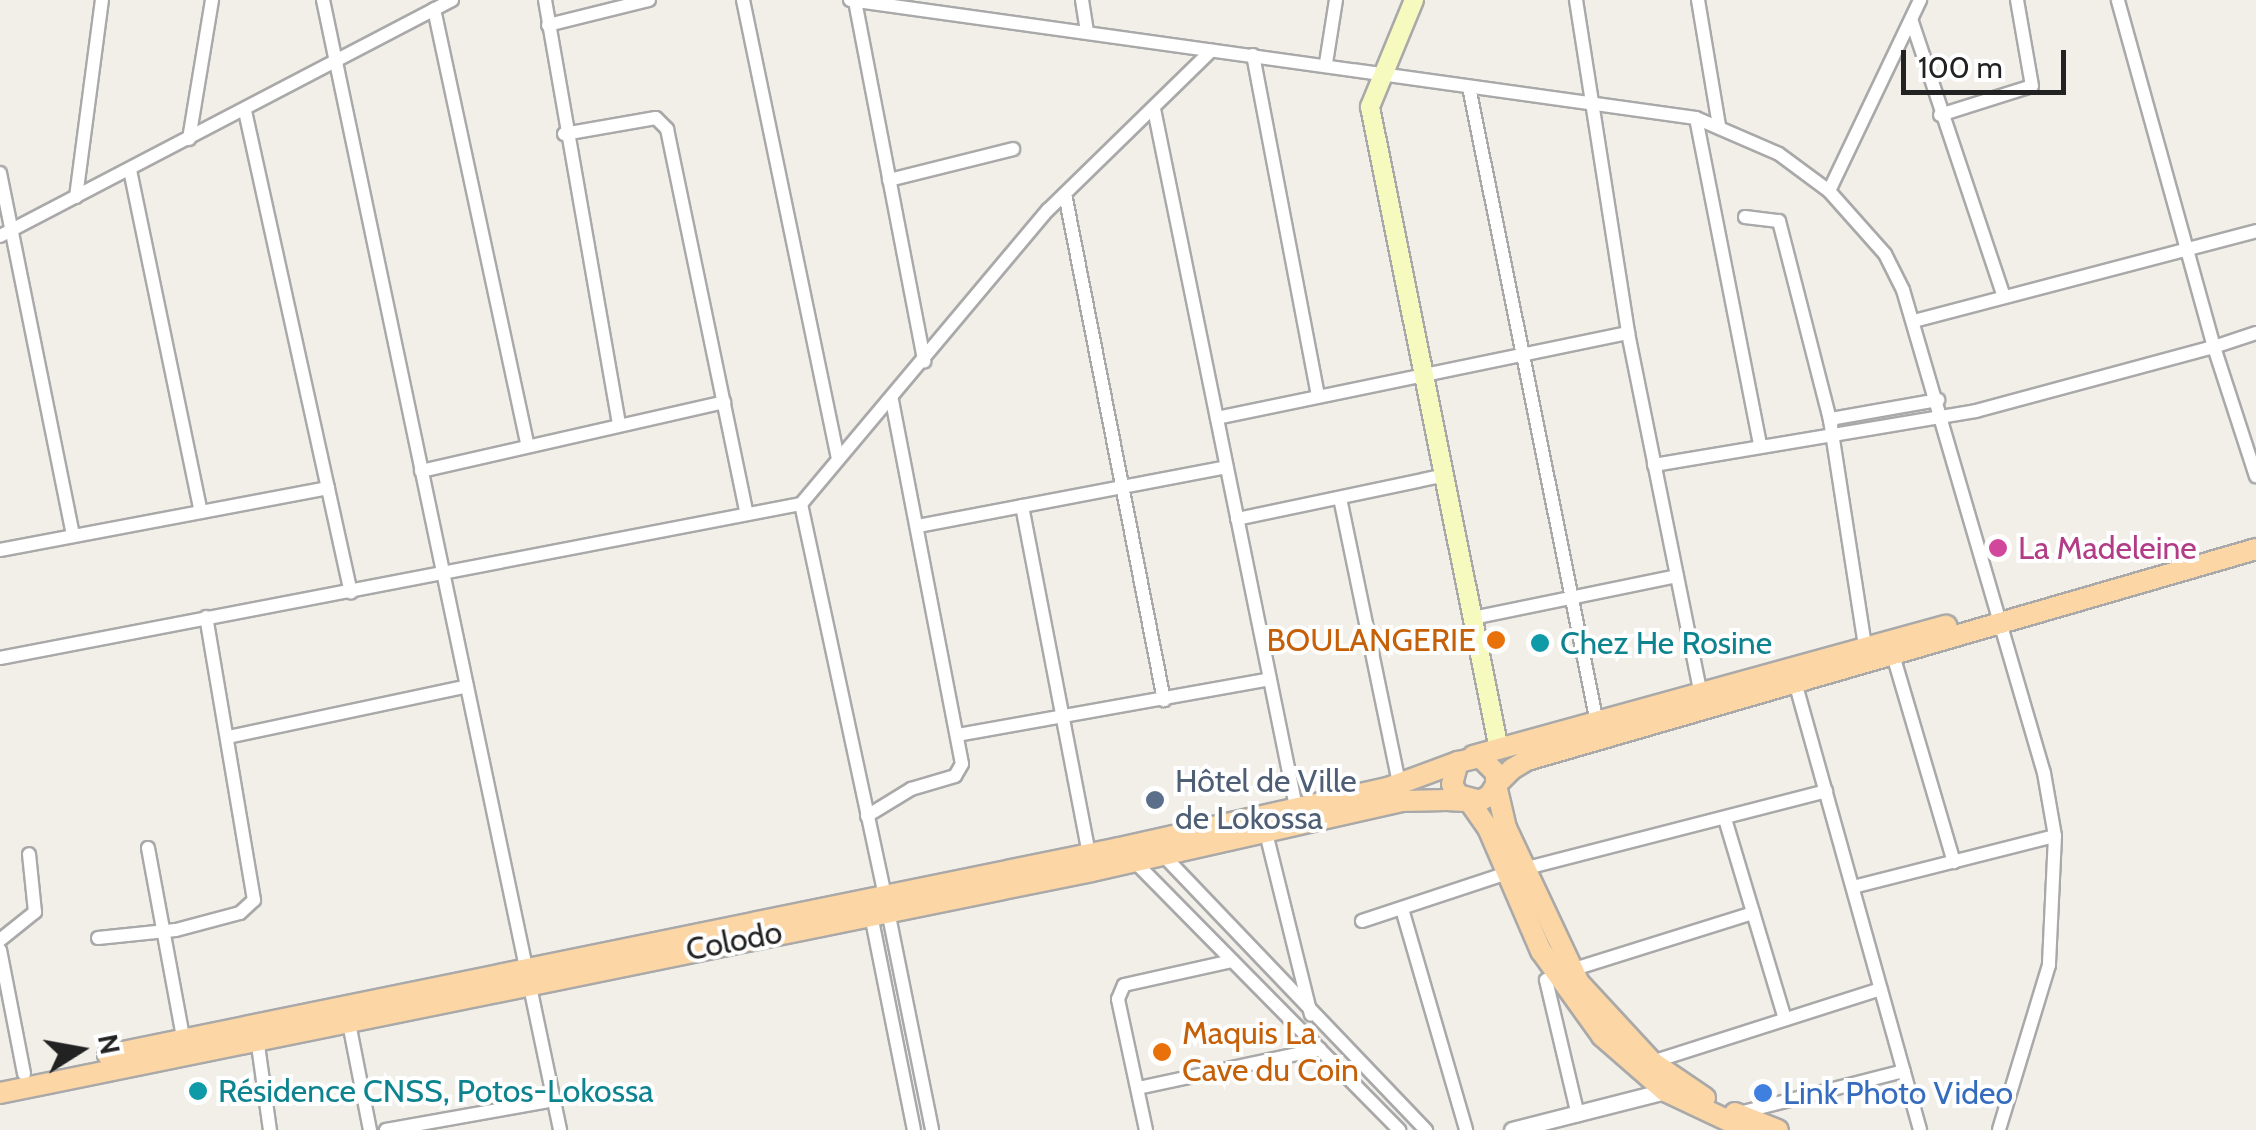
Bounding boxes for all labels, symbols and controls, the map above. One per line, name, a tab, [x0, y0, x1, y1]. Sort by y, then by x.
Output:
scale bar	[1906, 30, 2071, 92]
text: 100 m	[1918, 49, 2003, 86]
place label: La Madeleine	[2018, 529, 2197, 567]
marker: La Madeleine	[1987, 537, 2009, 559]
place label: BOULANGERIE	[1266, 621, 1476, 659]
place label: Chez He Rosine	[1560, 624, 1772, 662]
marker: BOULANGERIE	[1485, 629, 1507, 651]
marker: Chez He Rosine	[1529, 632, 1551, 654]
place label: Hôtel de Ville de Lokossa	[1175, 763, 1357, 838]
marker: Hôtel de Ville de Lokossa	[1144, 789, 1166, 811]
street label: Colodo	[683, 913, 785, 969]
north arrow	[30, 1000, 130, 1100]
place label: Maquis La Cave du Coin	[1182, 1015, 1359, 1090]
text: N	[91, 1031, 128, 1057]
marker: Maquis La Cave du Coin	[1151, 1041, 1173, 1063]
place label: Résidence CNSS, Potos-Lokossa	[218, 1072, 653, 1110]
place label: Link Photo Video	[1783, 1074, 2013, 1112]
marker: Résidence CNSS, Potos-Lokossa	[187, 1080, 209, 1102]
marker: Link Photo Video	[1752, 1082, 1774, 1104]

